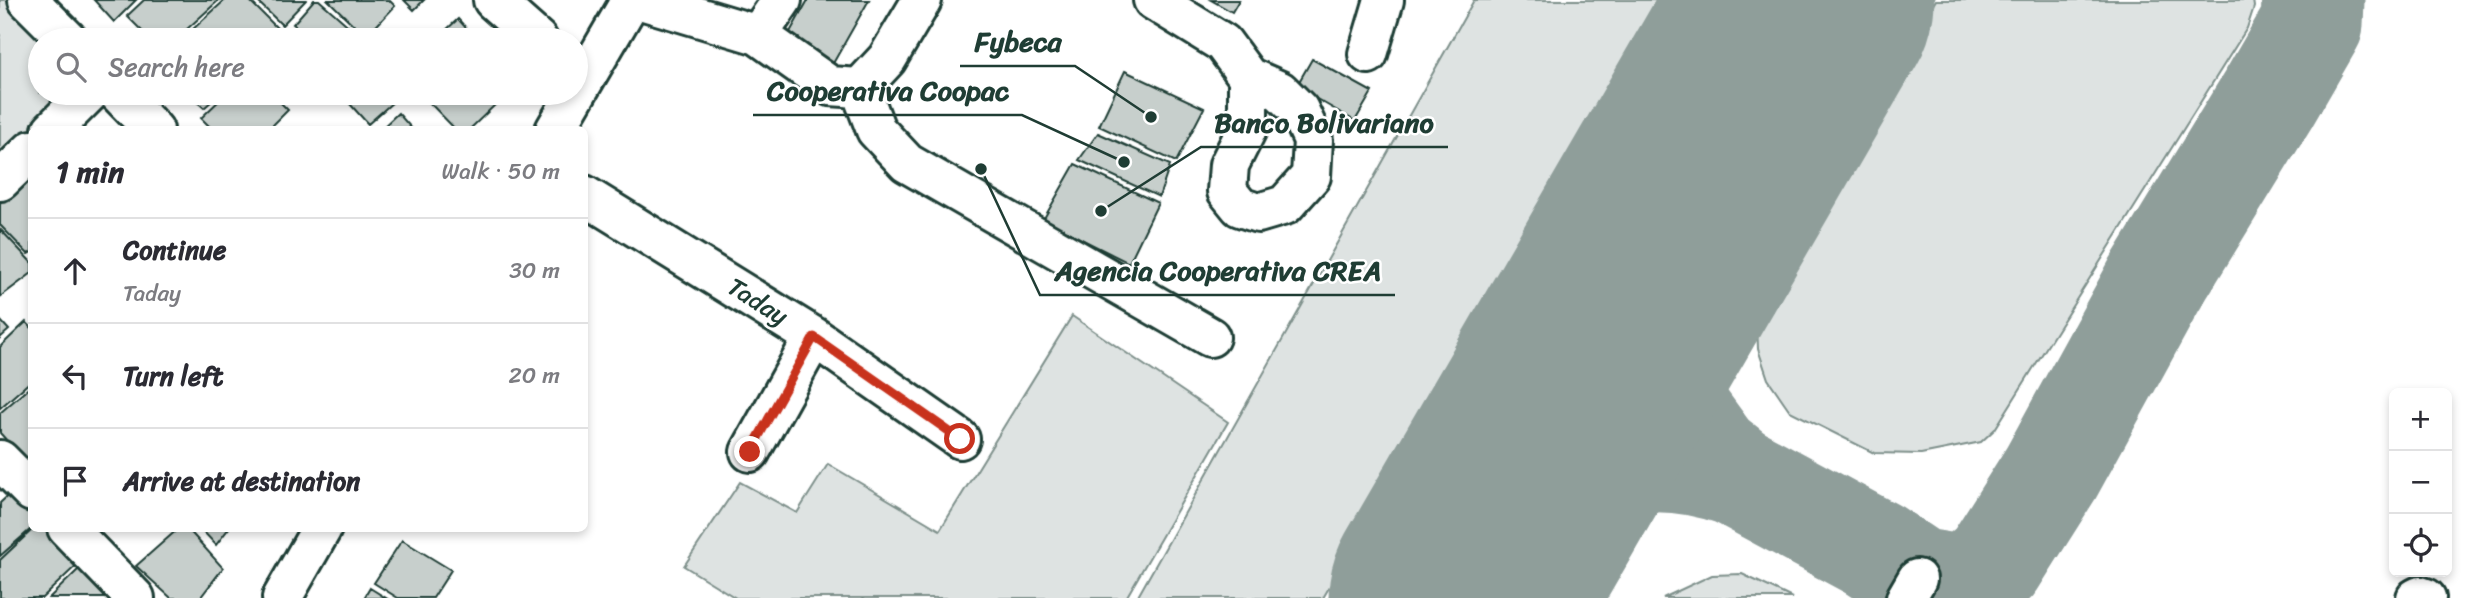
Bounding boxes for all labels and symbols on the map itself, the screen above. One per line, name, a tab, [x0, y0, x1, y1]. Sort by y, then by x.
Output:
callout: Fybeca	[960, 17, 1075, 66]
text: Fybeca	[973, 17, 1063, 66]
callout: Cooperativa Coopac	[753, 66, 1022, 115]
text: Cooperativa Coopac	[766, 66, 1010, 115]
callout: Banco Bolivariano	[1201, 98, 1448, 147]
text: Banco Bolivariano	[1214, 98, 1435, 147]
callout: Agencia Cooperativa CREA	[1040, 246, 1395, 295]
text: Agencia Cooperativa CREA	[1054, 246, 1381, 295]
street label: Taday	[718, 264, 798, 338]
route start	[944, 423, 975, 454]
route end	[734, 436, 765, 467]

